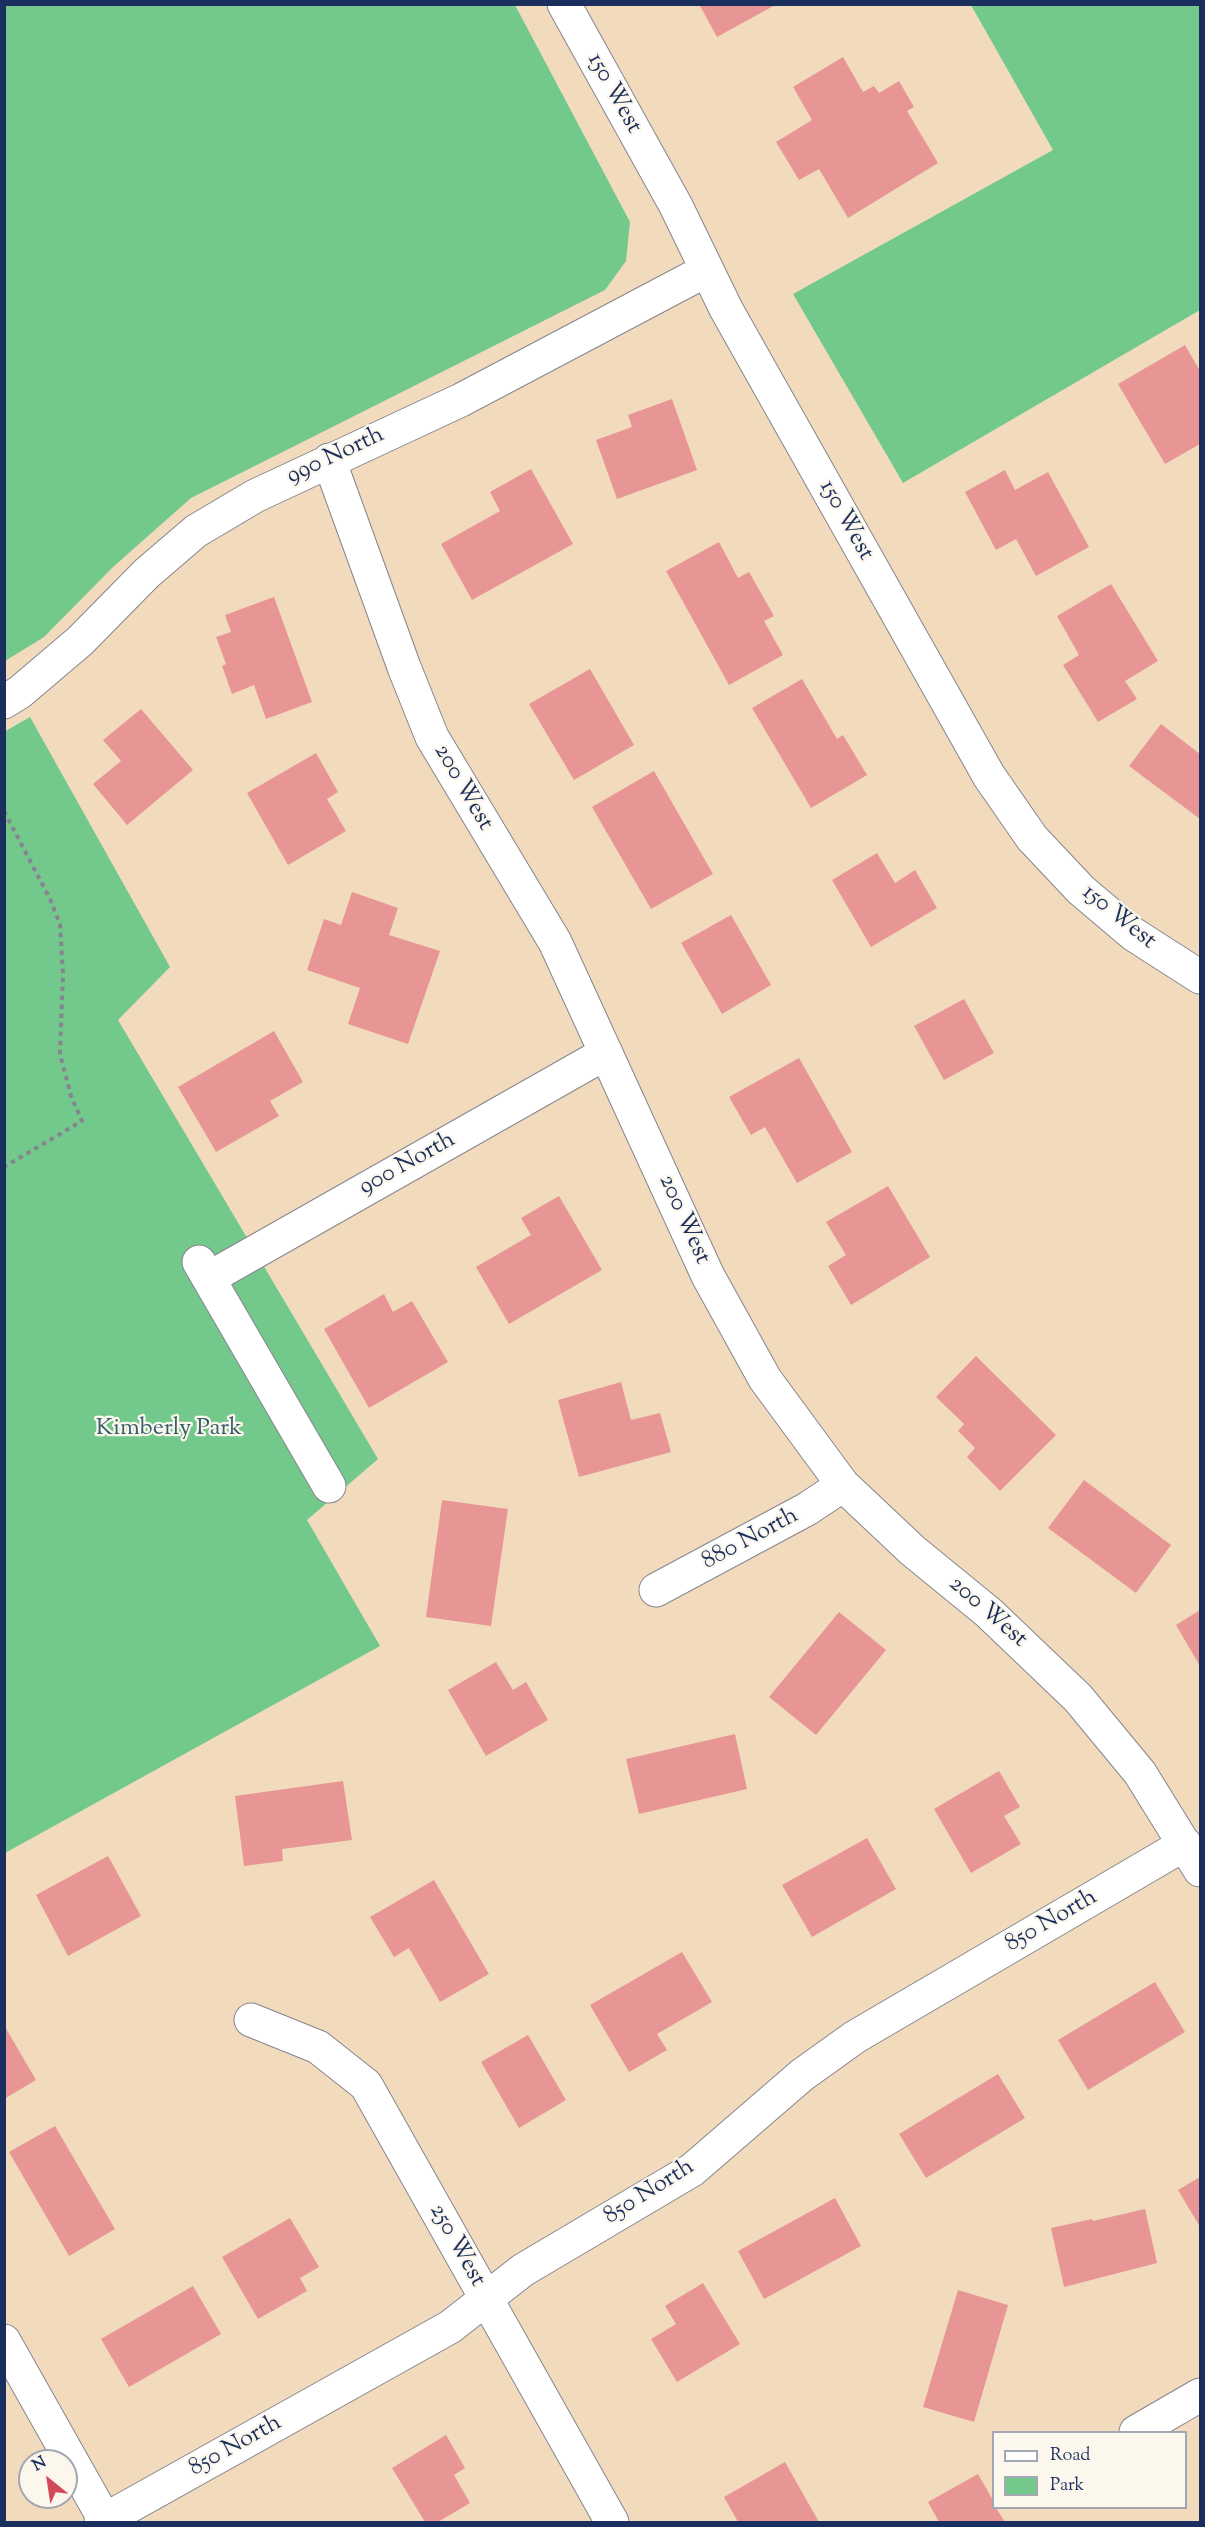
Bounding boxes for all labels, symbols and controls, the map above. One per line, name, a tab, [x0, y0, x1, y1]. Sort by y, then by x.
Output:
street label: 150 West	[579, 49, 647, 139]
street label: 990 North	[283, 422, 389, 492]
street label: 150 West	[811, 476, 879, 566]
street label: 200 West	[426, 740, 498, 836]
street label: 150 West	[1075, 879, 1161, 957]
street label: 900 North	[355, 1127, 461, 1203]
street label: 200 West	[651, 1171, 715, 1269]
park label: Kimberly Park	[96, 1416, 242, 1444]
street label: 880 North	[698, 1503, 804, 1577]
street label: 200 West	[942, 1571, 1032, 1655]
street label: 850 North	[1001, 1884, 1103, 1960]
street label: 850 North	[599, 2154, 701, 2232]
street label: 250 West	[421, 2199, 491, 2293]
street label: 850 North	[185, 2410, 287, 2484]
legend	[992, 2431, 1187, 2509]
text: Road	[1050, 2443, 1090, 2469]
north arrow	[18, 2449, 78, 2509]
text: N	[28, 2452, 51, 2478]
text: Park	[1050, 2473, 1084, 2499]

